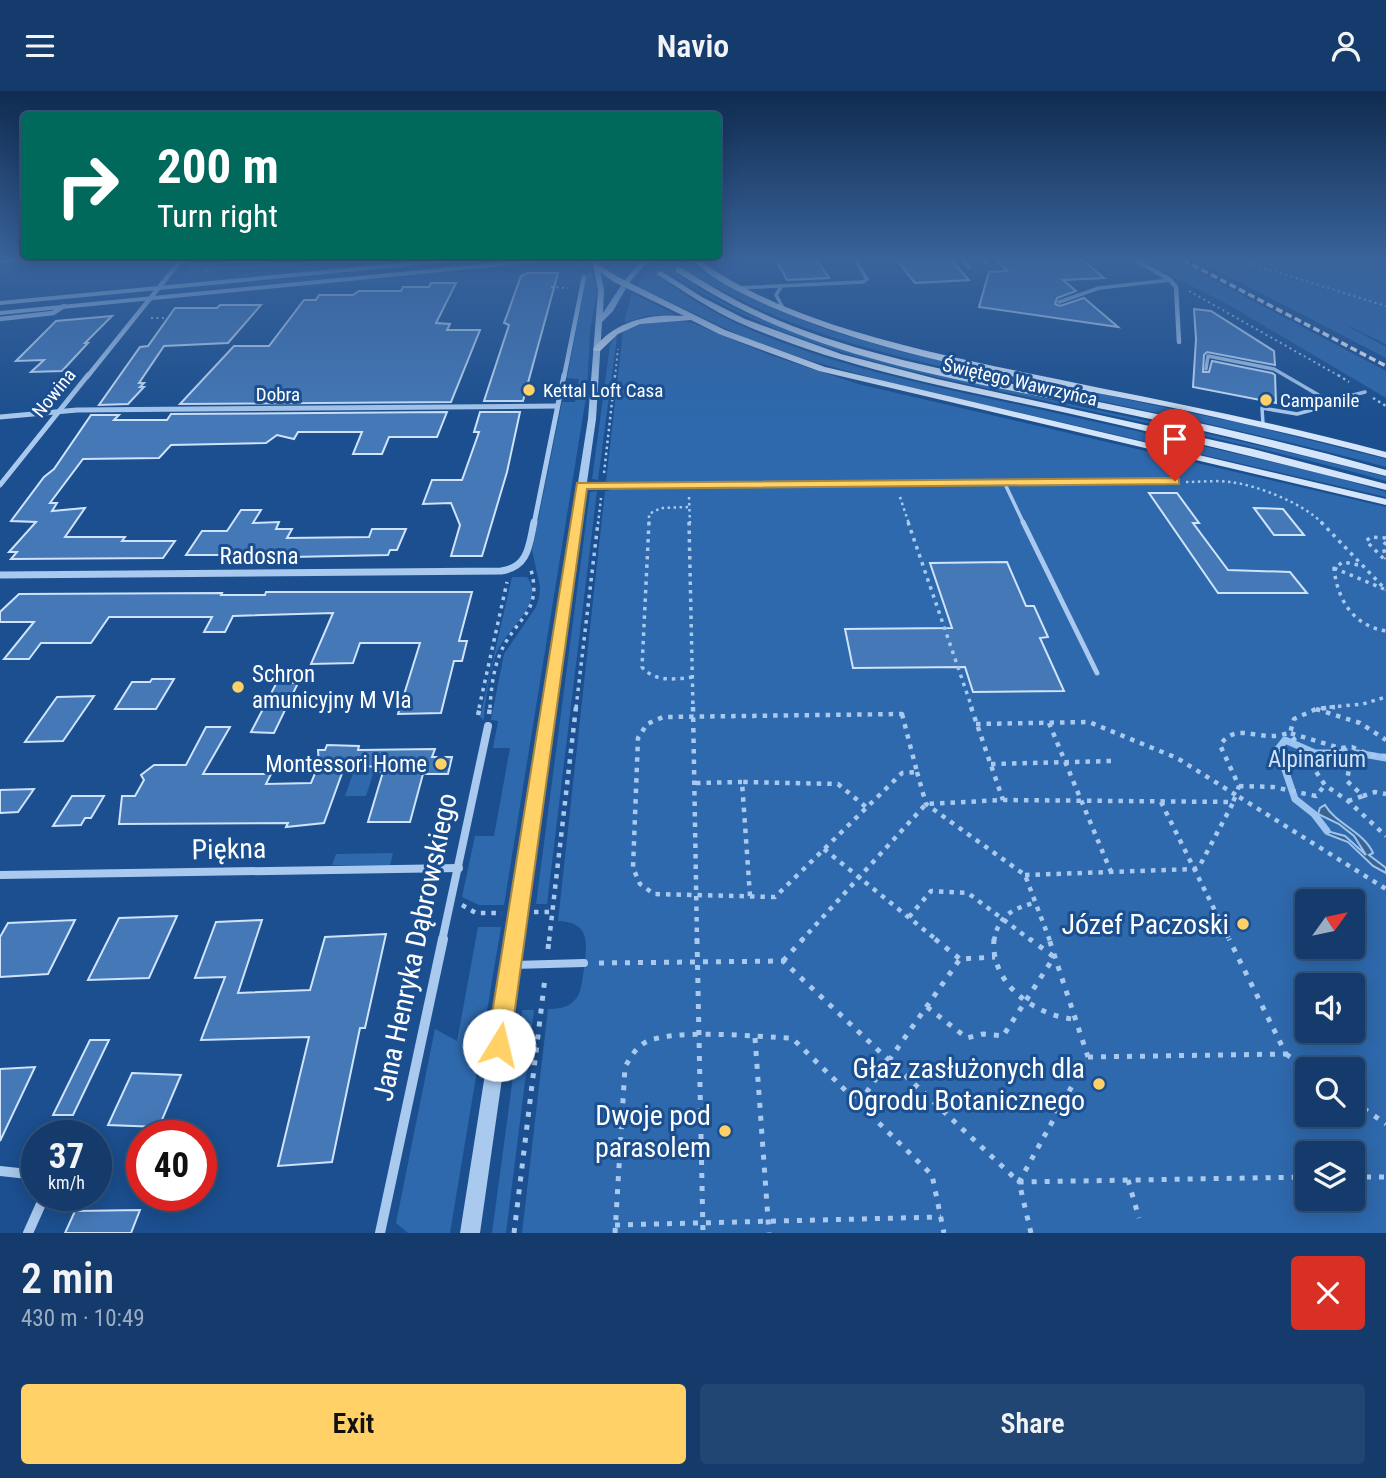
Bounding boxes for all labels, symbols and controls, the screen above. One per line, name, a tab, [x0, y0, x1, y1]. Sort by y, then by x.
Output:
icon: menu	[21, 27, 59, 65]
text: Navio	[657, 27, 729, 65]
icon: person	[1327, 27, 1365, 65]
text: 200 m	[157, 138, 279, 195]
icon: right	[42, 140, 133, 231]
text: Turn right	[157, 197, 278, 235]
street label: Świętego Wawrzyńca	[940, 353, 1100, 411]
street label: Nowina	[27, 364, 81, 422]
place label: Kettal Loft Casa	[543, 379, 663, 402]
marker: Kettal Loft Casa	[521, 382, 537, 398]
street label: Dobra	[256, 383, 300, 406]
place label: Campanile	[1280, 389, 1360, 412]
marker: Campanile	[1258, 392, 1274, 408]
pin	[1145, 409, 1205, 481]
icon: arrive	[1156, 420, 1194, 458]
street label: Radosna	[220, 543, 298, 570]
place label: Schron amunicyjny M VIa	[252, 661, 412, 714]
marker: Schron amunicyjny M VIa	[230, 679, 246, 695]
park label: Alpinarium	[1268, 746, 1366, 773]
place label: Montessori Home	[265, 751, 427, 778]
marker: Montessori Home	[433, 756, 449, 772]
street label: Jana Henryka Dąbrowskiego	[366, 790, 464, 1104]
street label: Piękna	[191, 832, 267, 866]
north arrow	[1295, 889, 1365, 959]
map controls	[1295, 889, 1365, 1211]
place label: Józef Paczoski	[1061, 908, 1229, 941]
marker: Józef Paczoski	[1235, 916, 1251, 932]
button: sound	[1295, 973, 1365, 1043]
position arrow	[462, 1008, 536, 1082]
place label: Głaz zasłużonych dla Ogrodu Botanicznego	[847, 1052, 1085, 1117]
button: search	[1295, 1057, 1365, 1127]
marker: Głaz zasłużonych dla Ogrodu Botanicznego	[1091, 1076, 1107, 1092]
place label: Dwoje pod parasolem	[595, 1099, 711, 1164]
speed limit sign: 40	[126, 1120, 217, 1211]
marker: Dwoje pod parasolem	[717, 1123, 733, 1139]
text: 37	[49, 1136, 84, 1177]
button: layers	[1295, 1141, 1365, 1211]
text: km/h	[48, 1172, 85, 1193]
text: 2 min	[21, 1254, 114, 1303]
button: close	[1291, 1256, 1365, 1330]
text: 430 m · 10:49	[21, 1305, 145, 1332]
button: Exit	[21, 1384, 686, 1464]
button: Share	[700, 1384, 1365, 1464]

